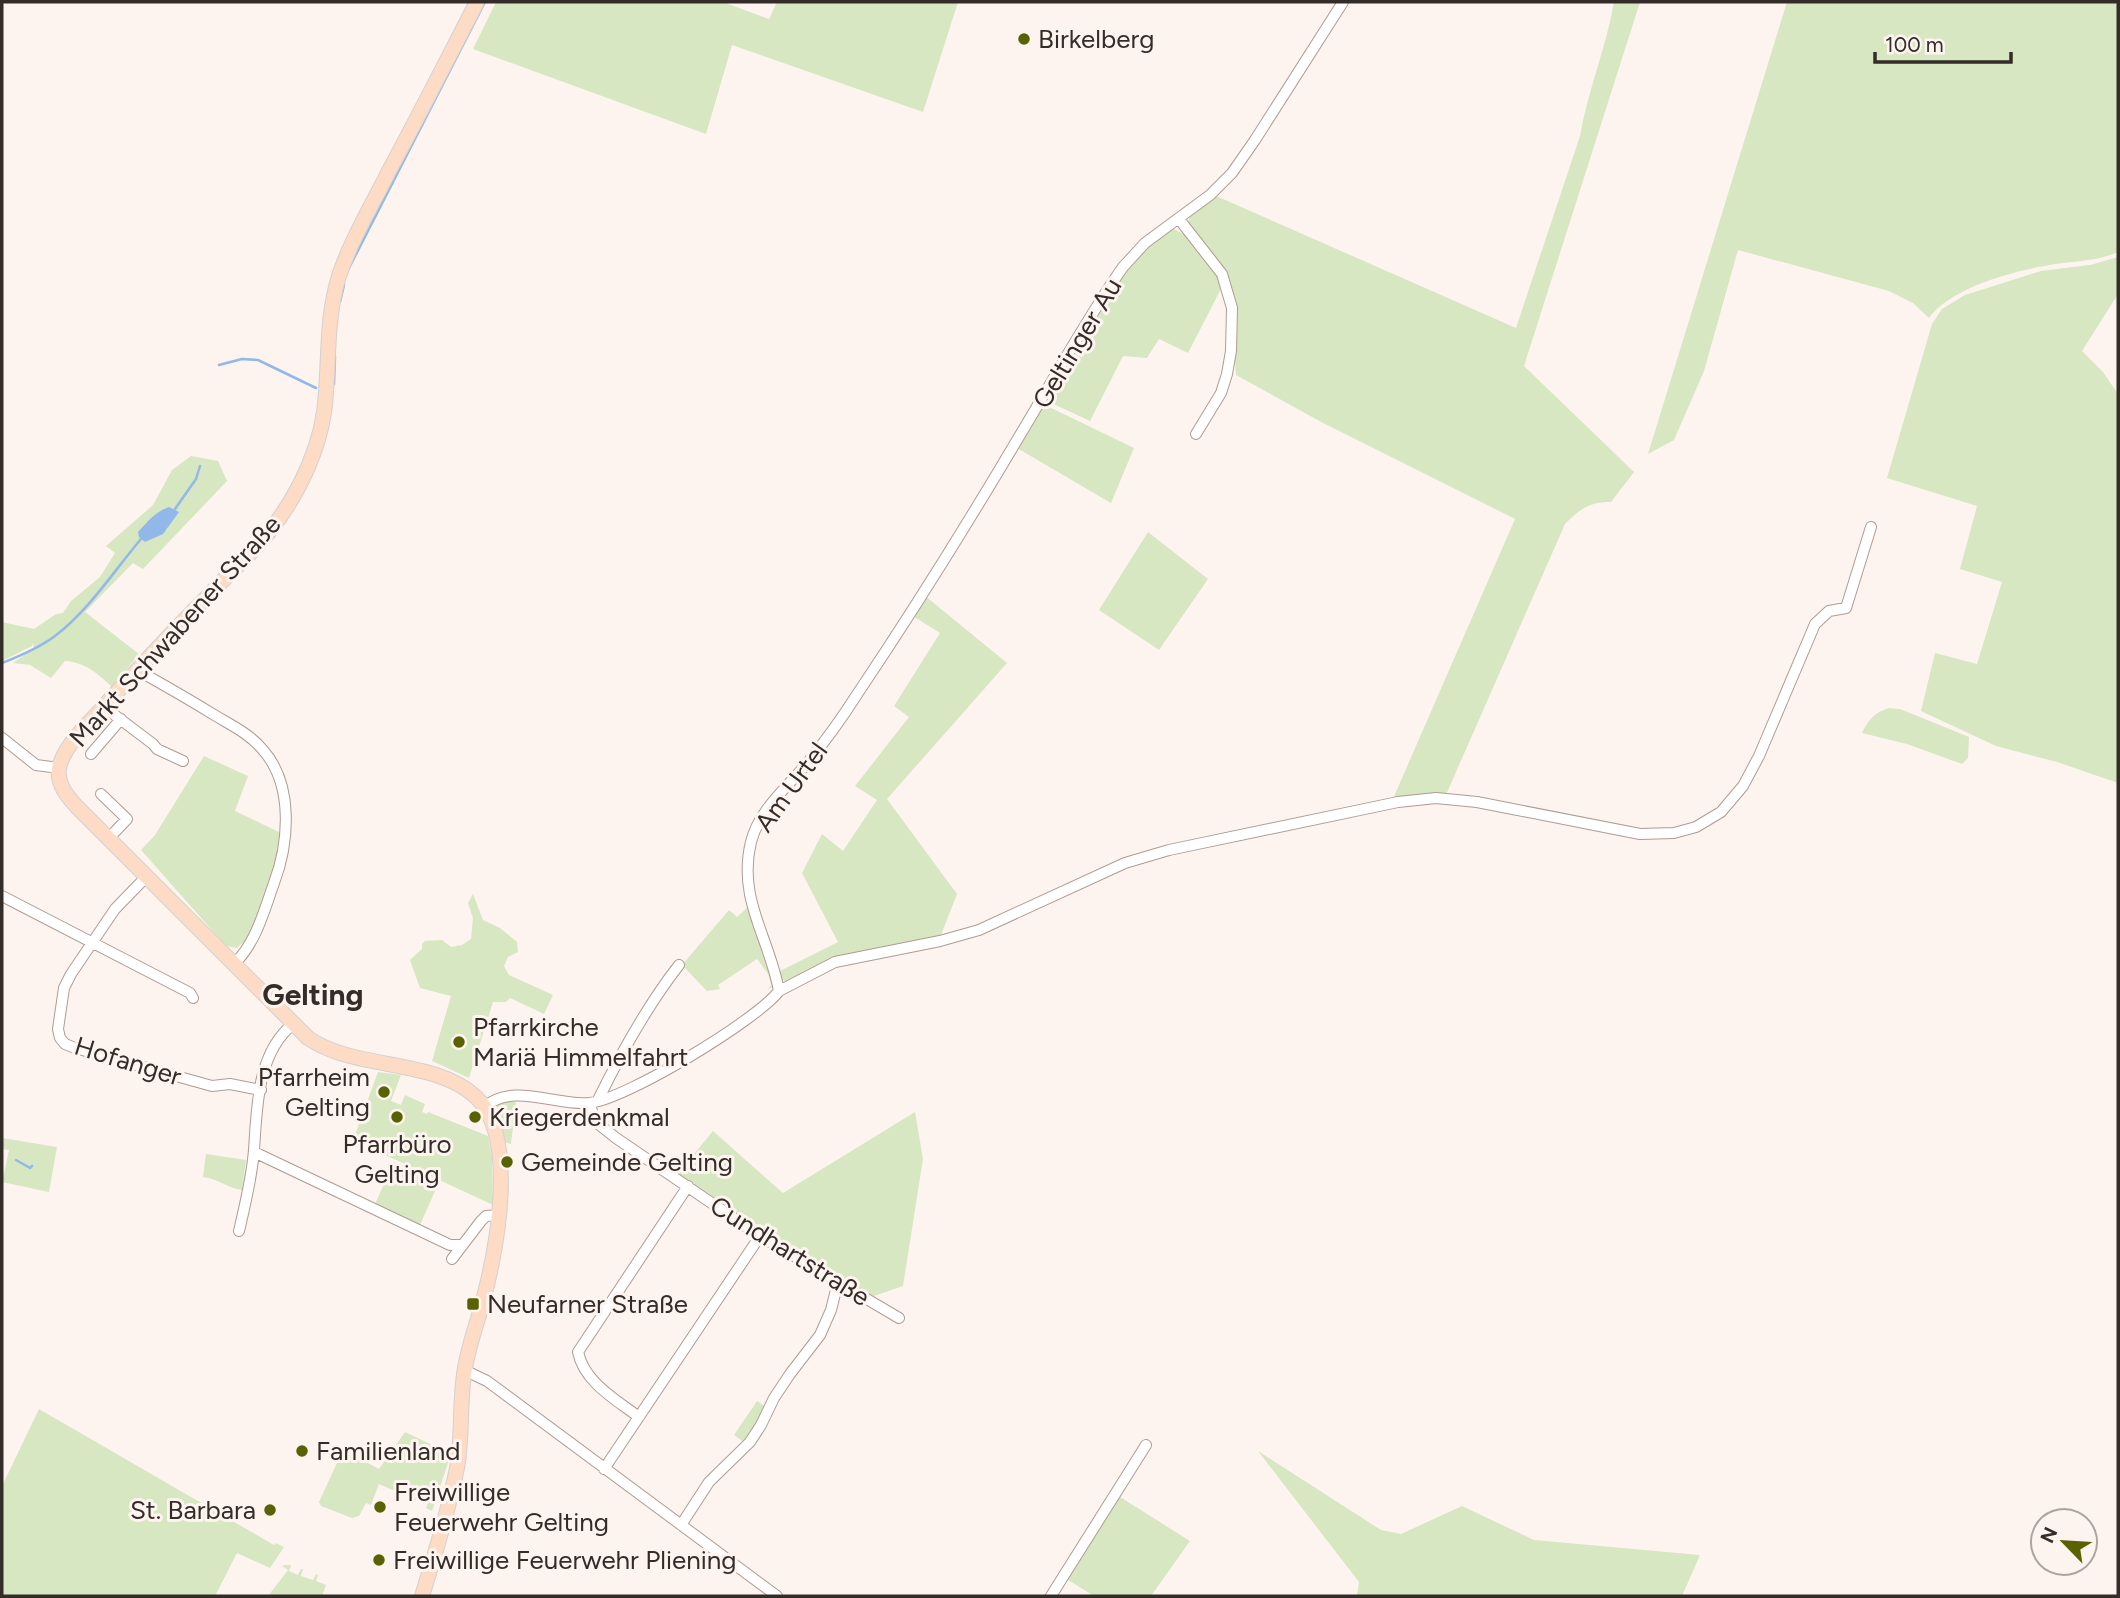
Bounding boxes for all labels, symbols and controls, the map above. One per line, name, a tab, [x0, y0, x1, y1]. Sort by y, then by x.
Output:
scale bar	[1875, 21, 2011, 65]
place label: Birkelberg	[1038, 23, 1154, 55]
marker: Birkelberg	[1016, 31, 1032, 47]
text: 100 m	[1885, 32, 1944, 57]
street label: Geltinger Au	[1025, 272, 1129, 414]
street label: Markt Schwabener Straße	[63, 509, 287, 753]
street label: Am Urtel	[748, 736, 834, 838]
district label: Gelting	[262, 976, 364, 1013]
place label: Pfarrkirche Mariä Himmelfahrt	[473, 1011, 689, 1073]
street label: Hofanger	[71, 1030, 186, 1092]
marker: Pfarrkirche Mariä Himmelfahrt	[451, 1034, 467, 1050]
place label: Pfarrheim Gelting	[258, 1061, 370, 1123]
marker: Pfarrheim Gelting	[376, 1084, 392, 1100]
place label: Kriegerdenkmal	[489, 1101, 670, 1133]
marker: Pfarrbüro Gelting	[389, 1109, 405, 1125]
marker: Kriegerdenkmal	[467, 1109, 483, 1125]
place label: Pfarrbüro Gelting	[342, 1128, 452, 1190]
place label: Gemeinde Gelting	[521, 1146, 733, 1178]
marker: Gemeinde Gelting	[499, 1154, 515, 1170]
street label: Cundhartstraße	[704, 1189, 876, 1313]
place label: Neufarner Straße	[487, 1288, 688, 1320]
marker: Neufarner Straße	[465, 1296, 481, 1312]
place label: Familienland	[316, 1435, 461, 1467]
marker: Familienland	[294, 1443, 310, 1459]
place label: Freiwillige Feuerwehr Gelting	[394, 1476, 609, 1538]
place label: St. Barbara	[130, 1494, 256, 1526]
marker: Freiwillige Feuerwehr Gelting	[372, 1499, 388, 1515]
marker: St. Barbara	[262, 1502, 278, 1518]
north arrow	[2029, 1507, 2099, 1577]
text: N	[2036, 1524, 2063, 1547]
place label: Freiwillige Feuerwehr Pliening	[393, 1544, 737, 1576]
marker: Freiwillige Feuerwehr Pliening	[371, 1552, 387, 1568]

